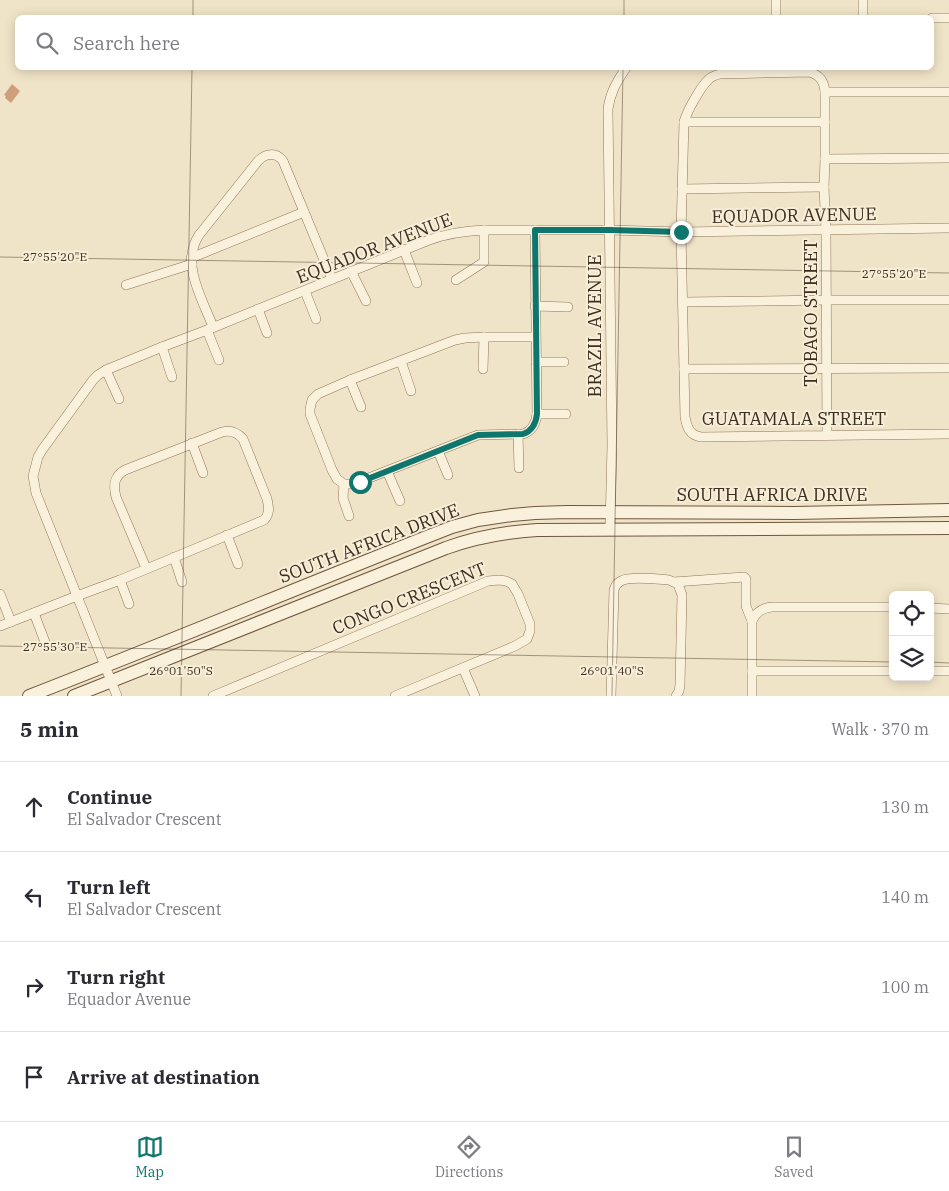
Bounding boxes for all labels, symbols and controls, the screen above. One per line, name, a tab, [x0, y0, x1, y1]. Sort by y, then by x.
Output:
search box	[15, 15, 934, 70]
icon: search	[33, 29, 61, 57]
text: Search here	[73, 31, 180, 55]
street label: EQUADOR AVENUE	[711, 202, 877, 228]
street label: EQUADOR AVENUE	[293, 208, 455, 288]
route end	[670, 221, 693, 244]
street label: TOBAGO STREET	[799, 239, 822, 387]
text: 27°55'20"E	[23, 249, 87, 264]
street label: BRAZIL AVENUE	[583, 255, 606, 397]
text: 27°55'20"E	[862, 266, 926, 281]
street label: GUATAMALA STREET	[702, 407, 887, 430]
route start	[349, 471, 372, 494]
street label: SOUTH AFRICA DRIVE	[676, 483, 868, 506]
street label: SOUTH AFRICA DRIVE	[276, 498, 462, 588]
street label: CONGO CRESCENT	[329, 557, 489, 639]
map controls	[889, 591, 934, 681]
button: locate	[889, 591, 934, 636]
button: layers	[889, 636, 934, 681]
text: 27°55'30"E	[23, 639, 87, 654]
text: 26°01'50"S	[149, 663, 213, 678]
text: 26°01'40"S	[580, 663, 644, 678]
text: 5 min	[20, 715, 79, 743]
text: Walk · 370 m	[831, 719, 929, 739]
text: Continue	[67, 785, 152, 809]
icon: ahead	[20, 793, 48, 821]
text: 130 m	[881, 797, 929, 817]
text: El Salvador Crescent	[67, 809, 222, 829]
text: Turn left	[67, 875, 150, 899]
icon: left	[20, 883, 48, 911]
text: 140 m	[881, 887, 929, 907]
text: El Salvador Crescent	[67, 899, 222, 919]
text: Turn right	[67, 965, 165, 989]
icon: right	[20, 973, 48, 1001]
text: 100 m	[881, 977, 929, 997]
text: Equador Avenue	[67, 989, 191, 1009]
icon: arrive	[20, 1063, 48, 1091]
text: Arrive at destination	[67, 1065, 260, 1089]
tab: Map	[136, 1133, 164, 1181]
tab: Directions	[435, 1133, 503, 1181]
tab: Saved	[774, 1133, 813, 1181]

